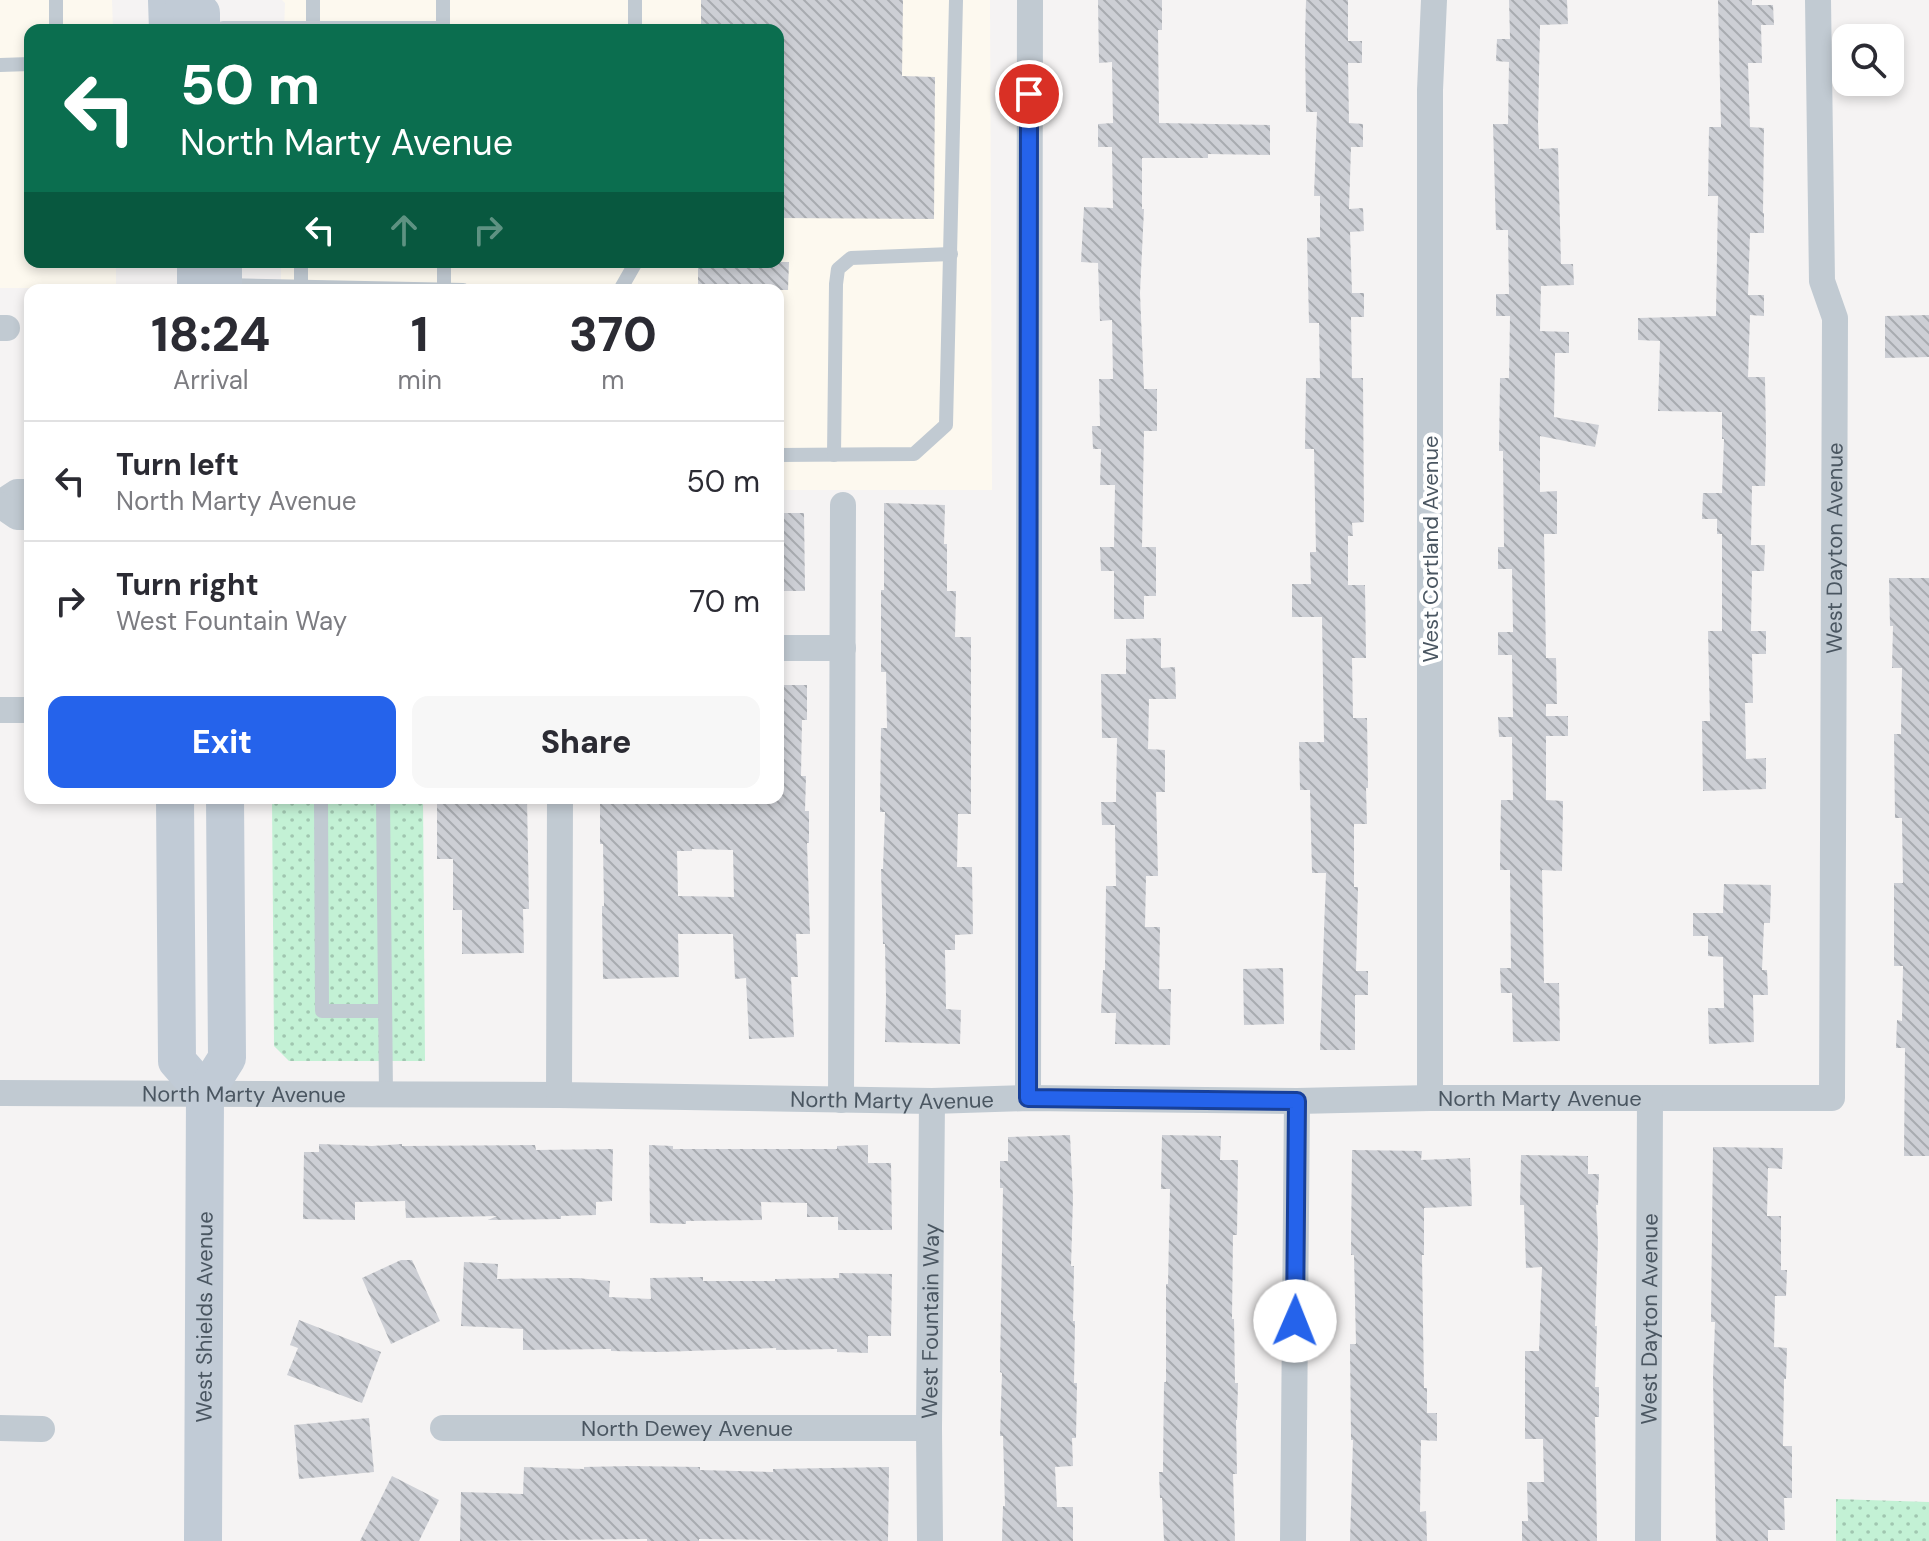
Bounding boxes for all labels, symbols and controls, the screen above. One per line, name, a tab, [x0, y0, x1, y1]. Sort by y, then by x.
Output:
map controls	[1832, 24, 1904, 96]
button: search	[1832, 24, 1904, 96]
text: 50 m	[180, 48, 320, 121]
icon: left	[48, 56, 152, 160]
pin	[995, 60, 1063, 128]
icon: arrive	[1007, 72, 1051, 116]
text: North Marty Avenue	[180, 119, 513, 166]
icon: left	[298, 208, 342, 252]
icon: ahead	[382, 208, 426, 252]
icon: right	[466, 208, 510, 252]
text: 18:24	[151, 303, 271, 366]
text: 1	[411, 303, 429, 366]
text: 370	[569, 303, 657, 366]
text: Arrival	[173, 363, 249, 397]
text: min	[398, 363, 442, 397]
text: m	[601, 363, 625, 397]
street label: West Cortland Avenue	[1416, 435, 1445, 663]
street label: West Dayton Avenue	[1820, 442, 1850, 654]
text: Turn left	[116, 445, 239, 484]
icon: left	[48, 459, 92, 503]
text: 50 m	[686, 462, 760, 501]
text: North Marty Avenue	[116, 484, 357, 518]
text: Turn right	[116, 565, 259, 604]
icon: right	[48, 579, 92, 623]
text: 70 m	[689, 582, 760, 621]
text: West Fountain Way	[116, 604, 347, 638]
button: Exit	[48, 696, 396, 788]
button: Share	[412, 696, 760, 788]
street label: North Marty Avenue	[142, 1080, 346, 1109]
street label: North Marty Avenue	[1438, 1084, 1642, 1113]
street label: North Marty Avenue	[790, 1085, 994, 1116]
street label: West Shields Avenue	[190, 1211, 219, 1423]
street label: West Dayton Avenue	[1635, 1213, 1664, 1425]
street label: West Fountain Way	[915, 1223, 946, 1419]
position arrow	[1253, 1279, 1337, 1363]
street label: North Dewey Avenue	[581, 1414, 793, 1443]

